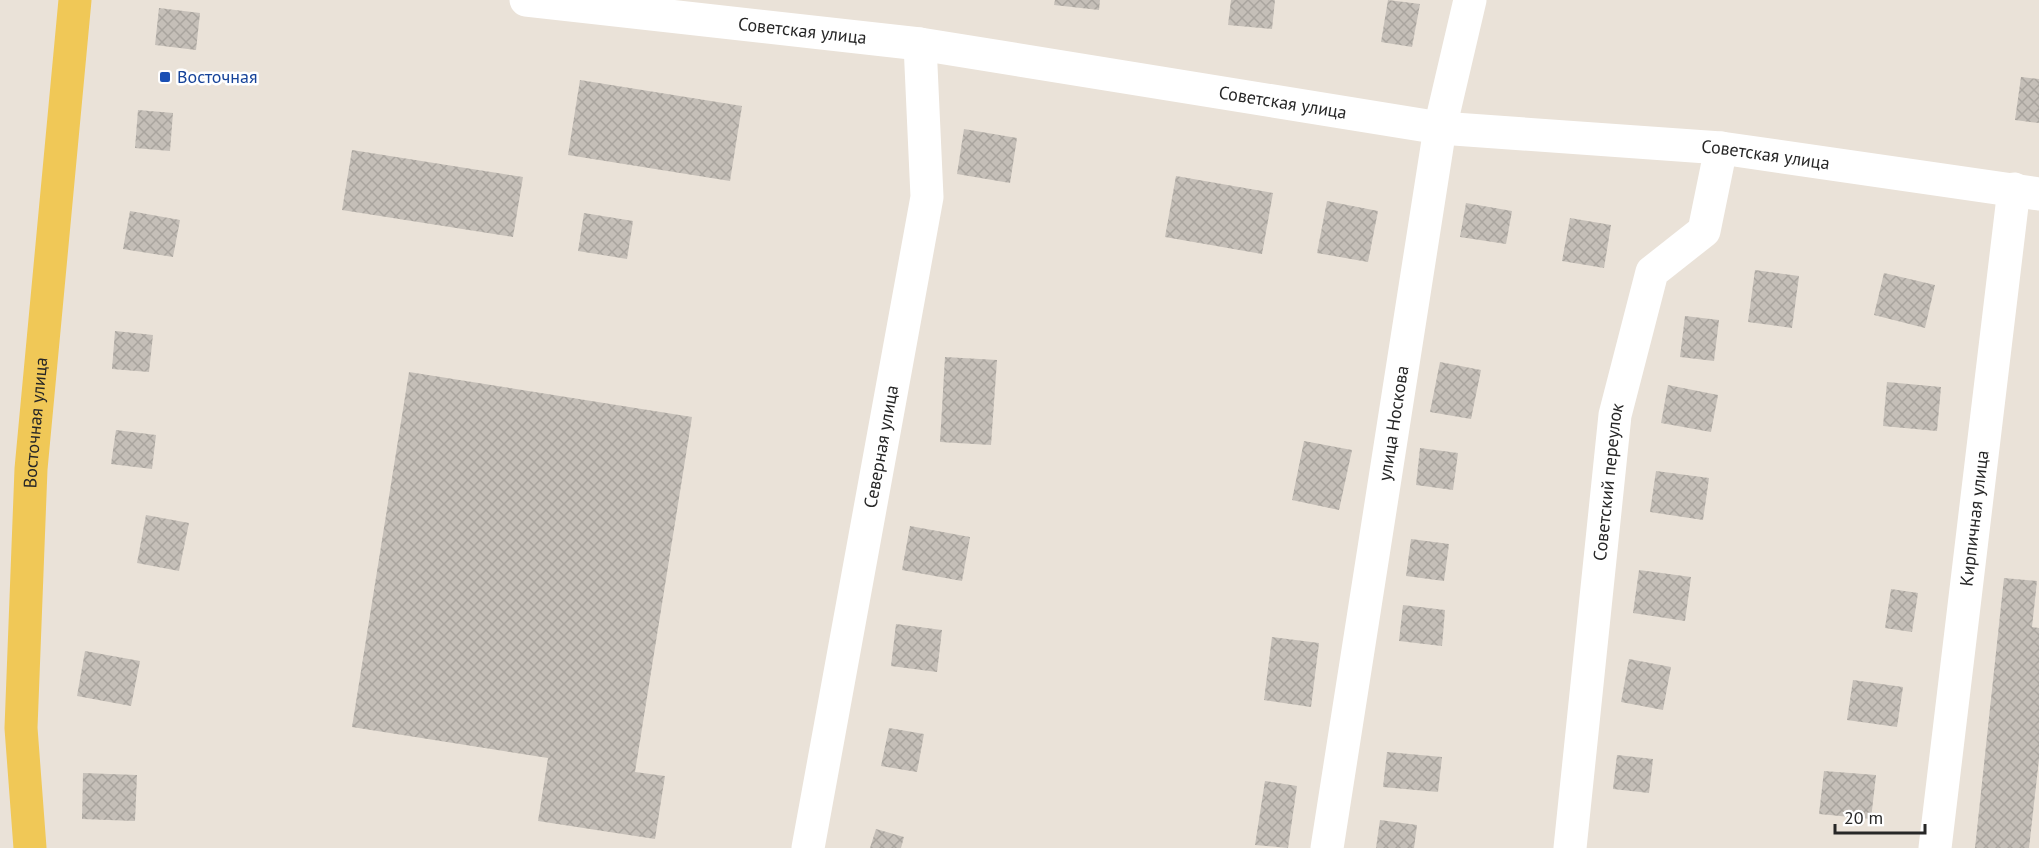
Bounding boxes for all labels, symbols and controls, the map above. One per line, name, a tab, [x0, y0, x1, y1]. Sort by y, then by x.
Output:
street label: Советская улица	[737, 12, 868, 49]
place label: Восточная	[177, 65, 258, 88]
marker: Восточная	[158, 70, 172, 84]
street label: Советская улица	[1217, 80, 1349, 124]
street label: Советская улица	[1701, 135, 1831, 175]
street label: Восточная улица	[18, 356, 52, 489]
street label: улица Носкова	[1373, 364, 1414, 482]
street label: Северная улица	[858, 383, 903, 510]
street label: Советский переулок	[1588, 400, 1629, 562]
street label: Кирпичная улица	[1954, 449, 1994, 588]
scale bar	[1835, 797, 1925, 835]
text: 20 m	[1844, 806, 1883, 829]

